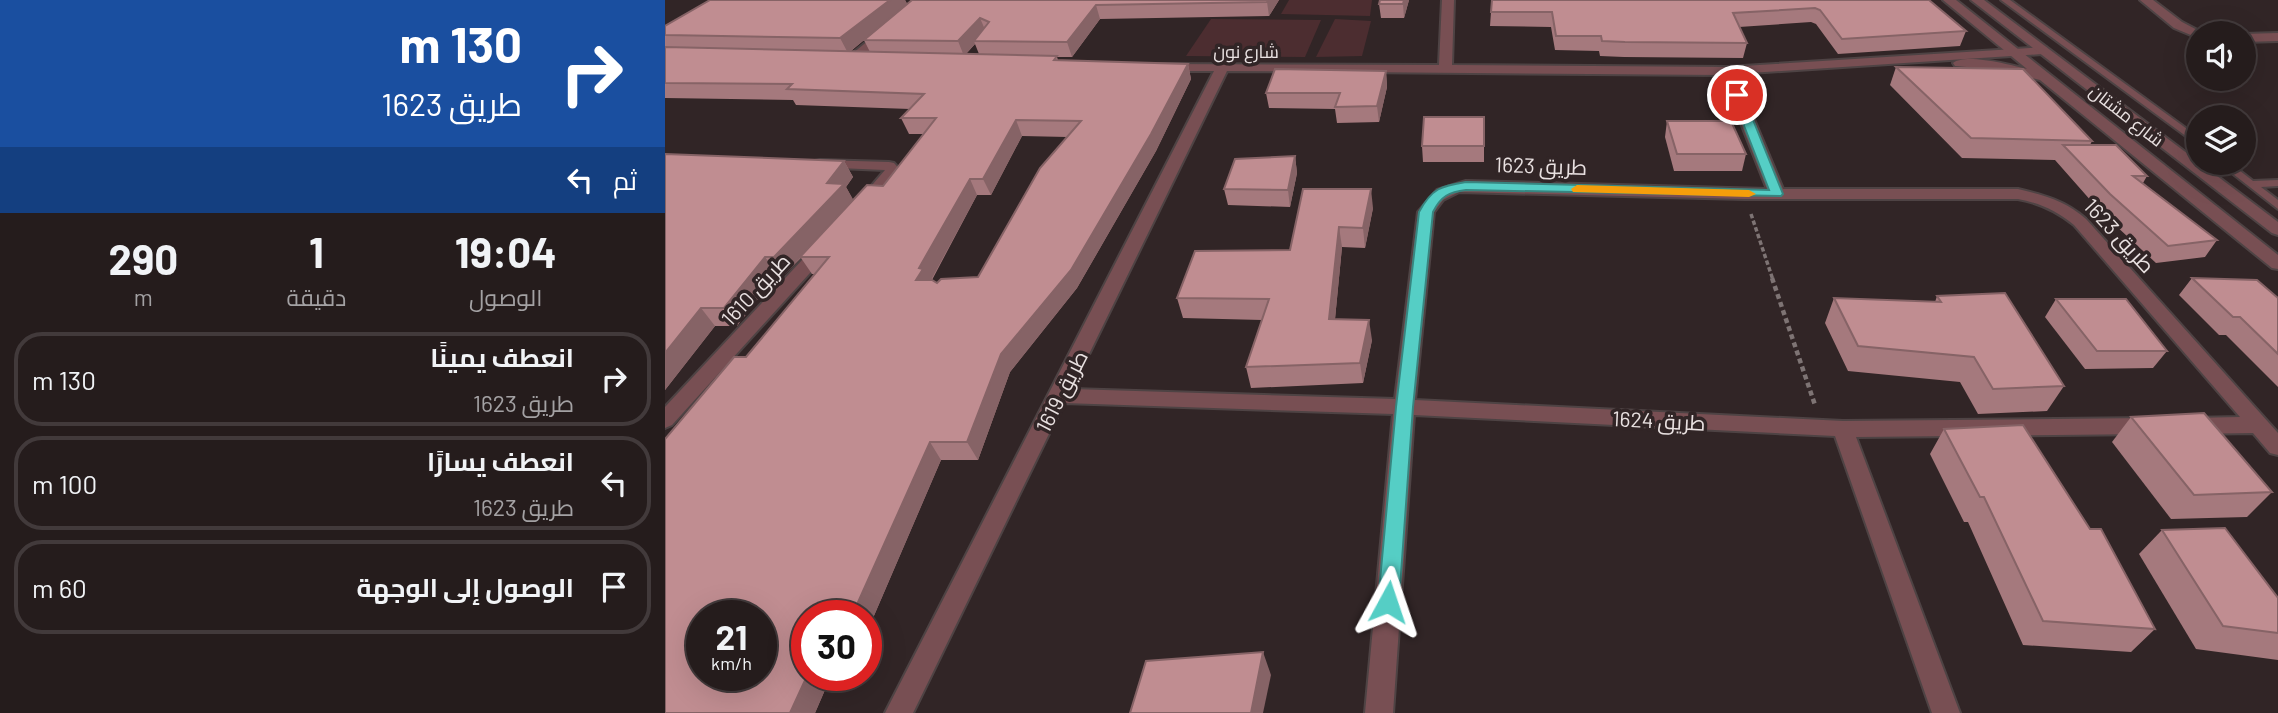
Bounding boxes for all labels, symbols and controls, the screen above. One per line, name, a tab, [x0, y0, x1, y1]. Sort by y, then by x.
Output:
text: 130 m	[400, 14, 522, 73]
map controls	[2186, 21, 2256, 175]
button: sound	[2186, 21, 2256, 91]
icon: right	[546, 28, 637, 119]
street label: شارع نون	[1213, 40, 1279, 64]
pin	[1707, 65, 1767, 125]
icon: arrive	[1718, 76, 1756, 114]
street label: شارع مشتان	[2084, 79, 2168, 152]
text: طريق 1623	[381, 84, 522, 122]
button: layers	[2186, 105, 2256, 175]
street label: طريق 1623	[1494, 151, 1588, 181]
icon: left	[561, 161, 599, 199]
text: ثم	[613, 164, 637, 195]
street label: طريق 1623	[2078, 193, 2161, 279]
text: 1	[309, 226, 324, 276]
text: 19:04	[455, 226, 557, 276]
text: 290	[108, 233, 178, 283]
street label: طريق 1610	[715, 248, 796, 332]
text: m	[134, 283, 153, 311]
text: دقيقة	[287, 283, 346, 311]
text: الوصول	[469, 283, 542, 311]
text: انعطف يمينًا	[430, 341, 574, 372]
street label: طريق 1619	[1030, 346, 1094, 437]
icon: right	[595, 360, 633, 398]
text: 130 m	[32, 364, 96, 395]
text: طريق 1623	[473, 389, 574, 417]
street label: طريق 1624	[1612, 405, 1706, 437]
text: انعطف يسارًا	[427, 445, 574, 476]
icon: left	[595, 464, 633, 502]
text: 100 m	[32, 468, 97, 499]
text: طريق 1623	[473, 493, 574, 521]
position arrow	[1351, 565, 1425, 639]
icon: arrive	[595, 568, 633, 606]
text: الوصول إلى الوجهة	[356, 571, 574, 602]
text: 60 m	[32, 572, 87, 603]
speed limit sign: 30	[791, 600, 882, 691]
text: 21	[716, 615, 747, 657]
text: km/h	[711, 652, 752, 674]

